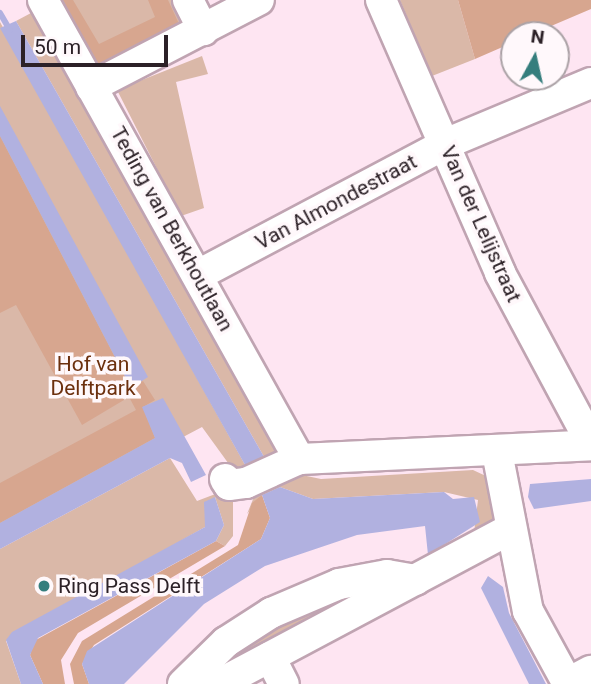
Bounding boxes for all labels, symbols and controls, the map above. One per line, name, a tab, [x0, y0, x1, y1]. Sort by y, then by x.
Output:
scale bar	[24, 21, 172, 65]
north arrow	[500, 21, 570, 91]
text: N	[529, 24, 546, 49]
text: 50 m	[34, 35, 81, 59]
street label: Teding van Berkhoutlaan	[105, 122, 239, 336]
street label: Van der Lelijstraat	[435, 142, 527, 306]
street label: Van Almondestraat	[251, 149, 421, 255]
park label: Hof van Delftpark	[50, 351, 136, 401]
place label: Ring Pass Delft	[58, 573, 200, 599]
marker: Ring Pass Delft	[36, 578, 52, 594]

